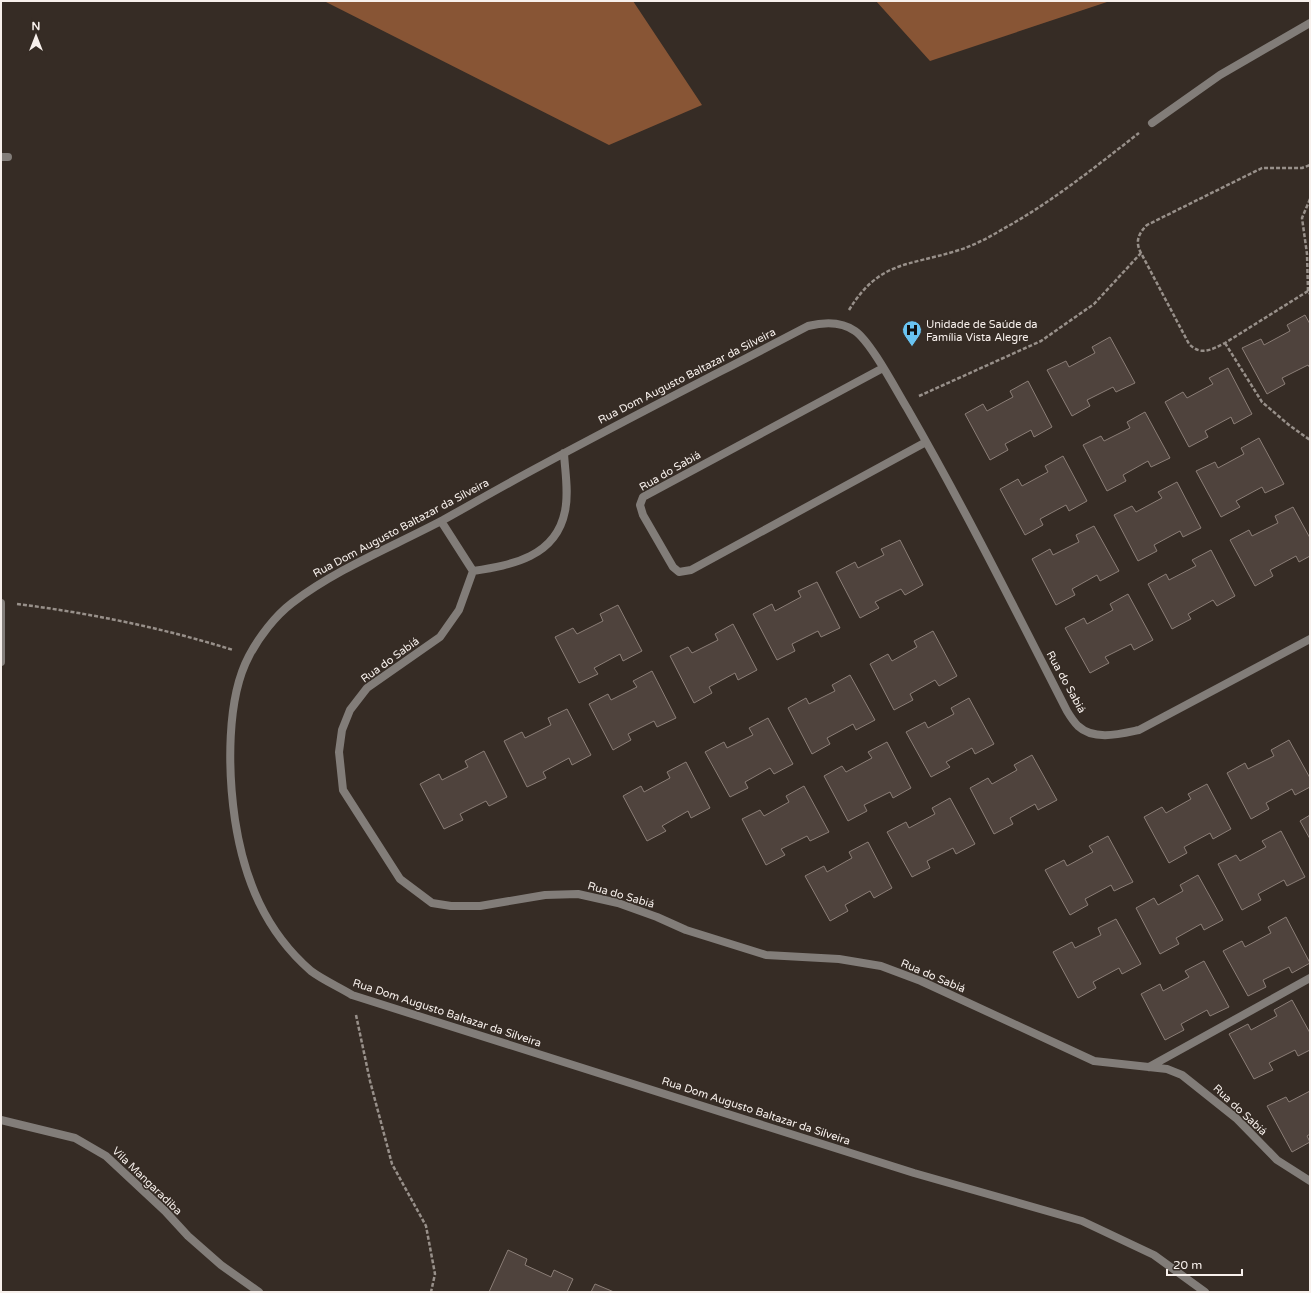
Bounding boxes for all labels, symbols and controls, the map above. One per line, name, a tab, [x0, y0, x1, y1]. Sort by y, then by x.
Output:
north arrow	[16, 16, 56, 56]
text: N	[32, 20, 40, 33]
place label: Unidade de Saúde da Família Vista Alegre	[926, 318, 1038, 344]
hospital icon: Unidade de Saúde da Família Vista Alegre	[901, 319, 923, 347]
street label: Rua Dom Augusto Baltazar da Silveira	[596, 325, 778, 427]
street label: Rua do Sabiá	[637, 448, 703, 494]
street label: Rua Dom Augusto Baltazar da Silveira	[311, 476, 491, 580]
street label: Rua do Sabiá	[358, 634, 422, 686]
street label: Rua do Sabiá	[1044, 649, 1088, 715]
street label: Rua do Sabiá	[586, 879, 656, 911]
street label: Rua do Sabiá	[899, 957, 967, 995]
street label: Rua Dom Augusto Baltazar da Silveira	[351, 976, 543, 1050]
street label: Rua Dom Augusto Baltazar da Silveira	[660, 1074, 852, 1148]
street label: Rua do Sabiá	[1210, 1082, 1270, 1138]
street label: Vila Mangaradiba	[109, 1144, 185, 1218]
scale bar	[1167, 1251, 1242, 1277]
text: 20 m	[1173, 1258, 1202, 1272]

